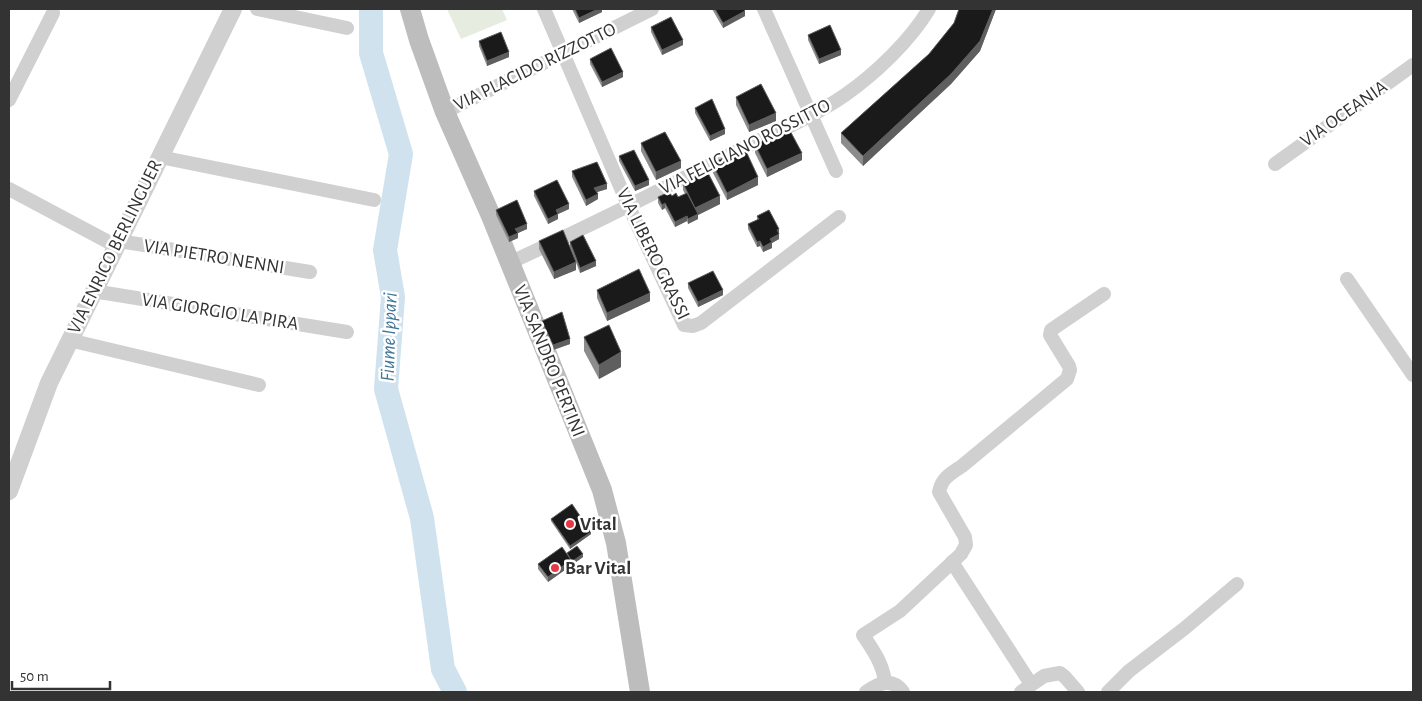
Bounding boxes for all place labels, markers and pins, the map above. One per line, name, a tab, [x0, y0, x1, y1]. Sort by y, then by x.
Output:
place label: Vital	[580, 515, 617, 534]
marker: Vital	[564, 518, 576, 530]
place label: Bar Vital	[565, 559, 631, 578]
marker: Bar Vital	[549, 562, 561, 574]

